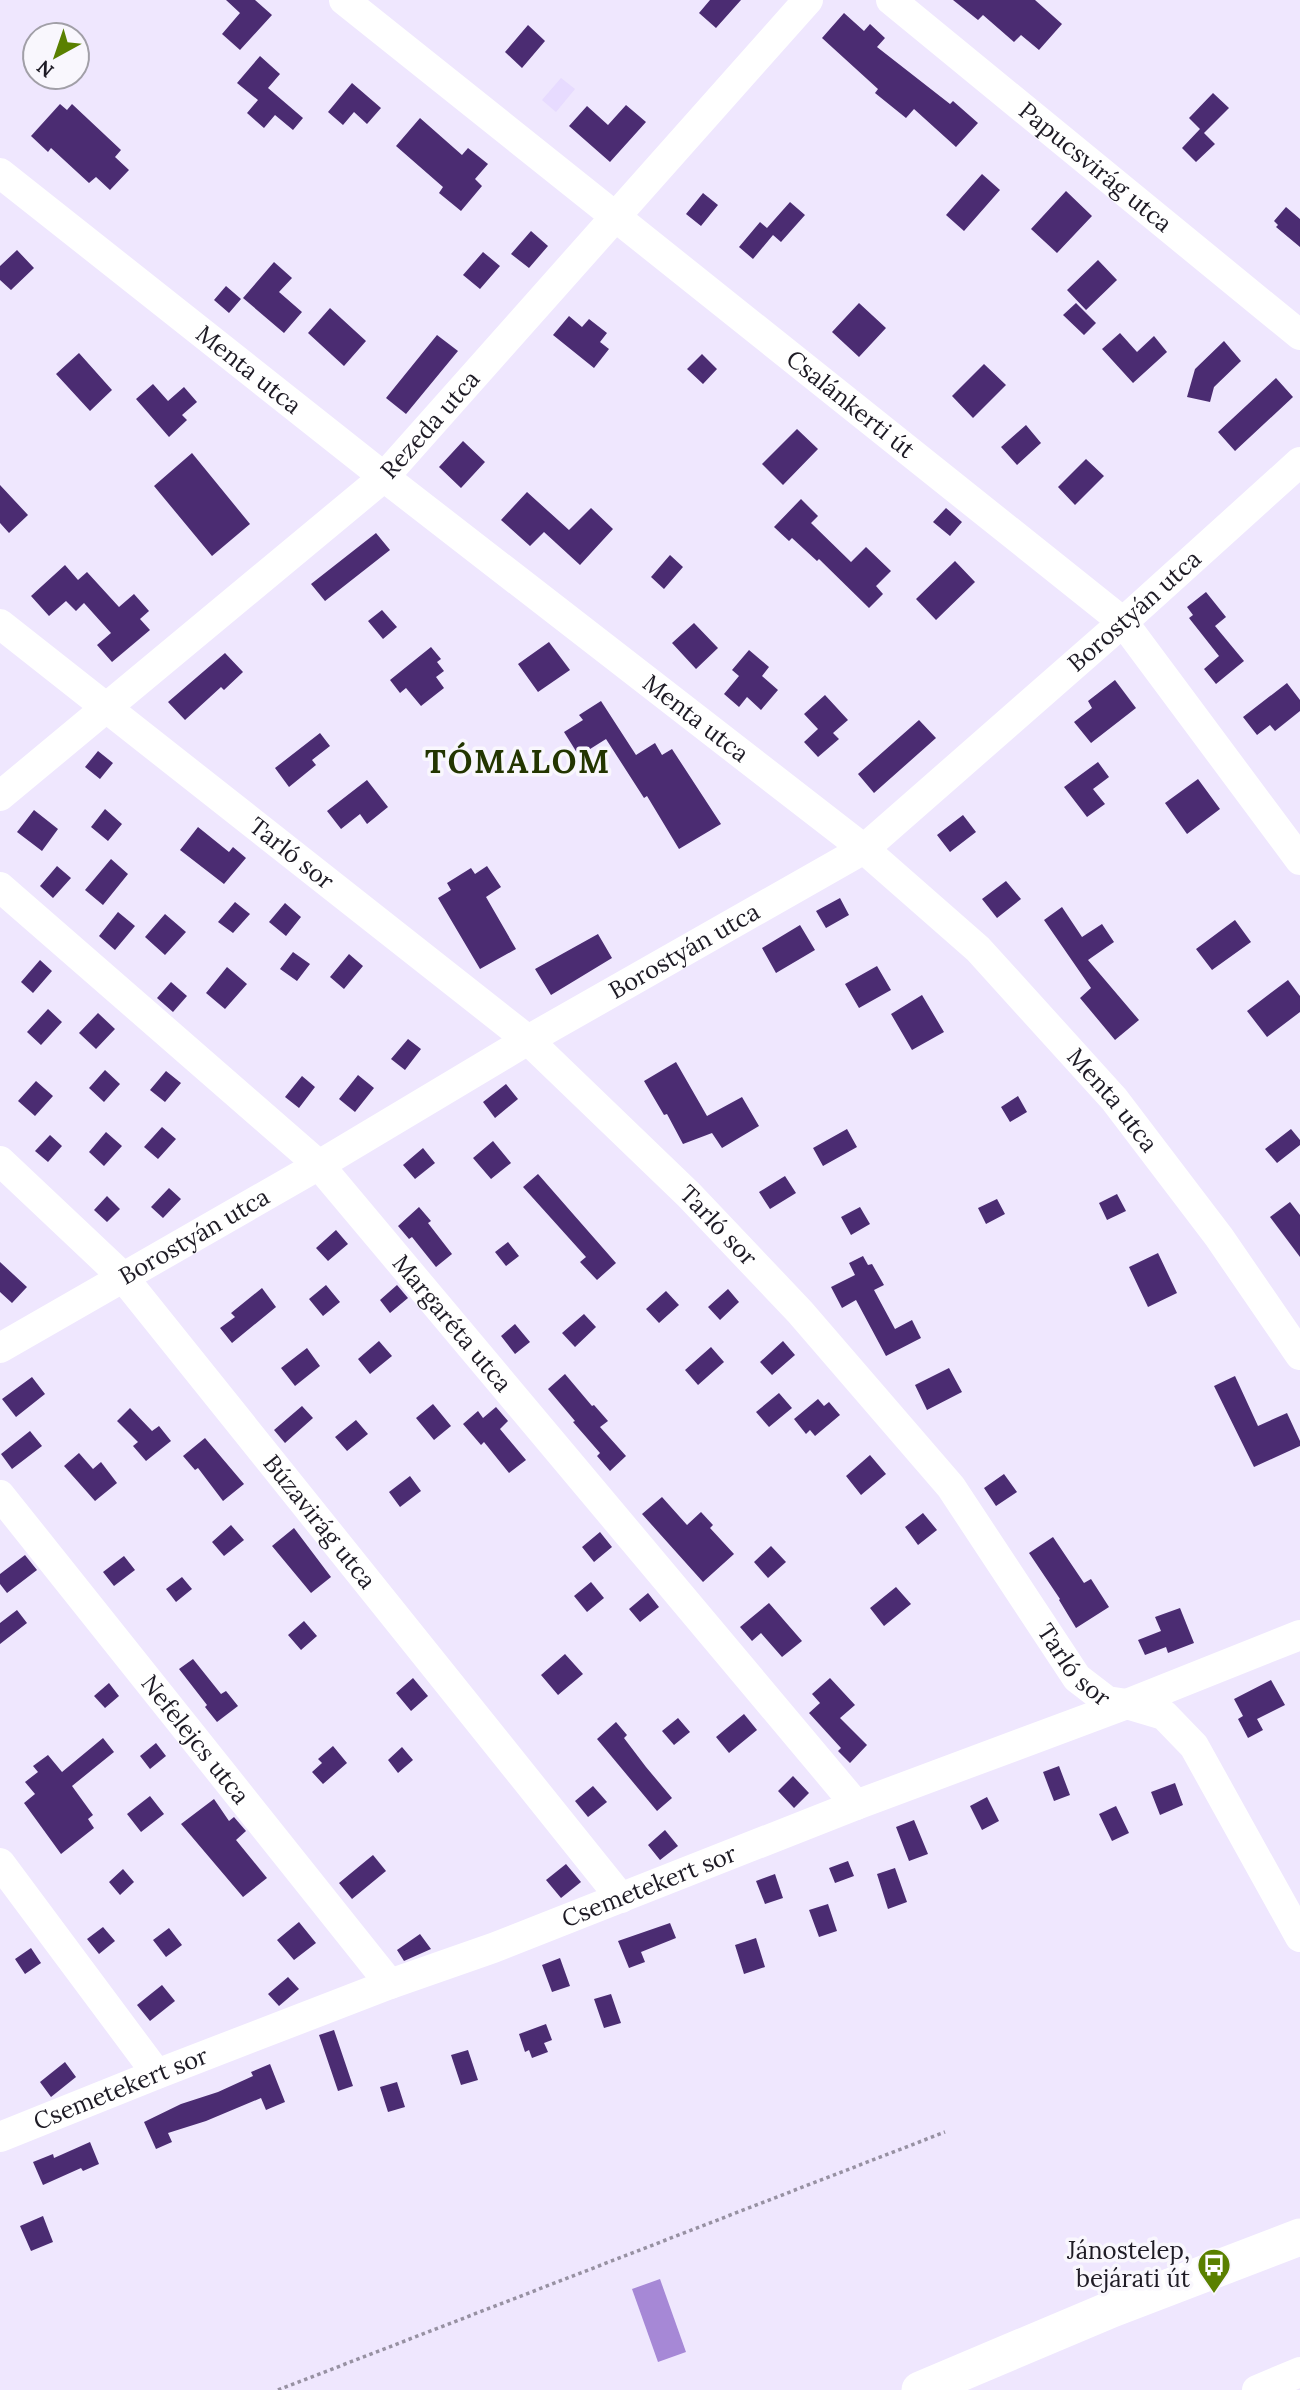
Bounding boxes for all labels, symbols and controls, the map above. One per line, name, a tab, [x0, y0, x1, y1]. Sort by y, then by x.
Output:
north arrow	[21, 21, 91, 91]
text: N	[31, 55, 58, 83]
street label: Papucsvirág utca	[1013, 95, 1179, 239]
street label: Menta utca	[190, 318, 308, 421]
street label: Csalánkerti út	[780, 343, 922, 465]
street label: Rezeda utca	[374, 364, 486, 485]
street label: Borostyán utca	[1061, 543, 1207, 678]
street label: Menta utca	[637, 667, 755, 769]
district label: TÓMALOM	[425, 741, 611, 782]
street label: Tarló sor	[243, 810, 341, 897]
street label: Borostyán utca	[603, 896, 765, 1006]
street label: Menta utca	[1060, 1041, 1165, 1158]
street label: Tarló sor	[673, 1178, 765, 1273]
street label: Borostyán utca	[113, 1181, 275, 1291]
street label: Margaréta utca	[386, 1248, 519, 1398]
street label: Búzavirág utca	[257, 1448, 383, 1595]
street label: Tarló sor	[1030, 1618, 1117, 1713]
street label: Nefelejcs utca	[135, 1668, 257, 1810]
street label: Csemetekert sor	[557, 1837, 741, 1934]
street label: Csemetekert sor	[29, 2040, 213, 2137]
place label: Jánostelep, bejárati út	[1066, 2235, 1191, 2294]
bus stop icon: Jánostelep, bejárati út	[1195, 2246, 1233, 2295]

